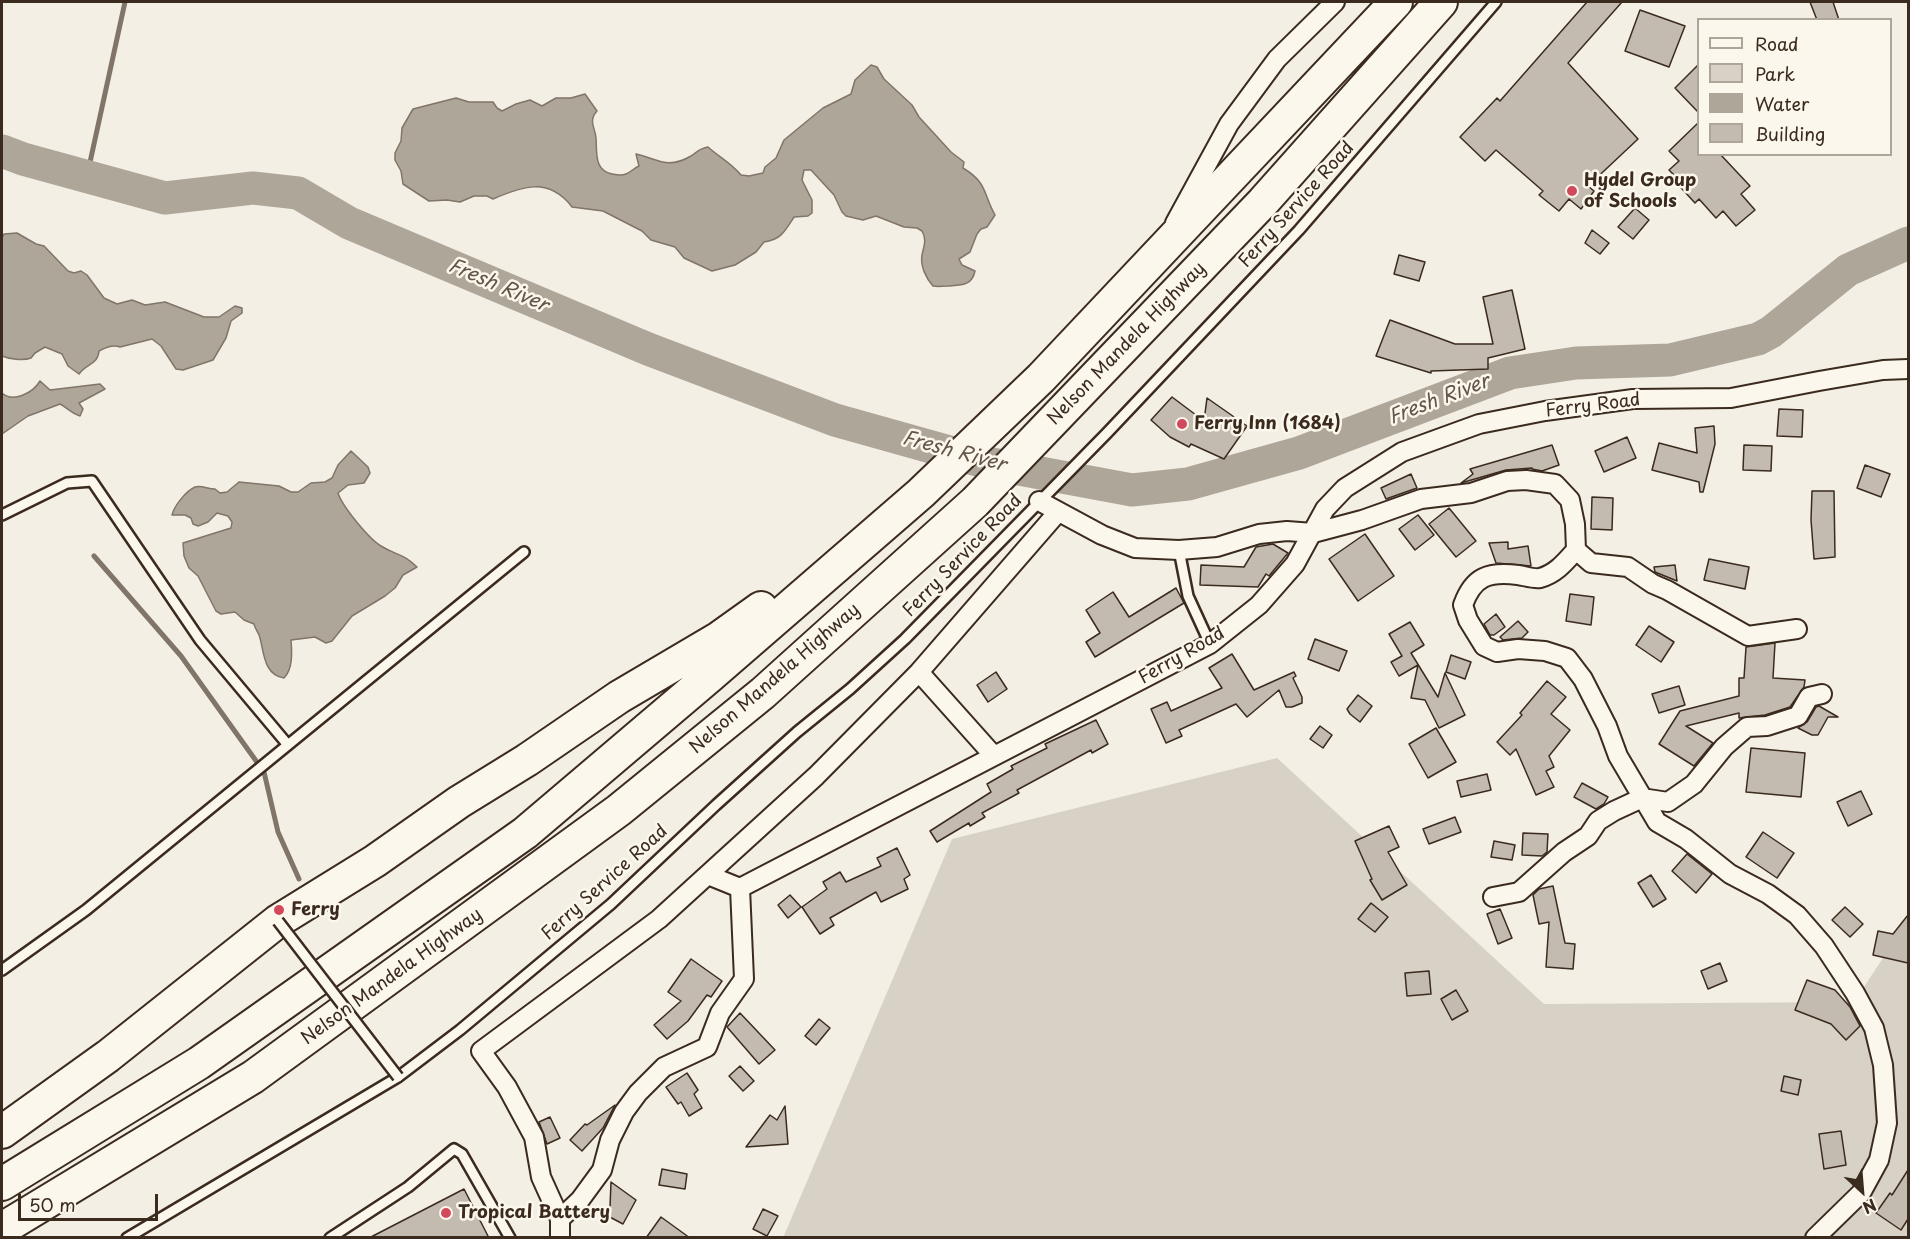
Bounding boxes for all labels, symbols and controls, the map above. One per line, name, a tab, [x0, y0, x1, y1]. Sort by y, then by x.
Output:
legend	[1697, 18, 1892, 156]
text: Road	[1755, 30, 1799, 57]
text: Park	[1755, 60, 1795, 87]
text: Water	[1755, 90, 1809, 117]
text: Building	[1755, 120, 1825, 147]
street label: Ferry Service Road	[1235, 138, 1359, 272]
place label: Hydel Group of Schools	[1584, 170, 1696, 213]
marker: Hydel Group of Schools	[1565, 184, 1579, 198]
water label: Fresh River	[444, 254, 552, 318]
street label: Nelson Mandela Highway	[1044, 258, 1210, 430]
water label: Fresh River	[1385, 370, 1493, 430]
street label: Ferry Road	[1544, 389, 1642, 423]
place label: Ferry Inn (1684)	[1194, 413, 1341, 435]
marker: Ferry Inn (1684)	[1175, 417, 1189, 431]
water label: Fresh River	[900, 427, 1008, 477]
street label: Ferry Service Road	[899, 490, 1027, 622]
street label: Nelson Mandela Highway	[686, 599, 864, 759]
street label: Ferry Road	[1135, 623, 1229, 689]
street label: Ferry Service Road	[538, 821, 672, 945]
place label: Ferry	[291, 899, 340, 921]
marker: Ferry	[272, 903, 286, 917]
street label: Nelson Mandela Highway	[297, 904, 487, 1050]
north arrow	[1832, 1161, 1892, 1221]
scale bar	[21, 1182, 160, 1220]
text: 50 m	[29, 1191, 76, 1218]
text: N	[1859, 1194, 1881, 1221]
place label: Tropical Battery	[458, 1202, 610, 1224]
marker: Tropical Battery	[439, 1206, 453, 1220]

